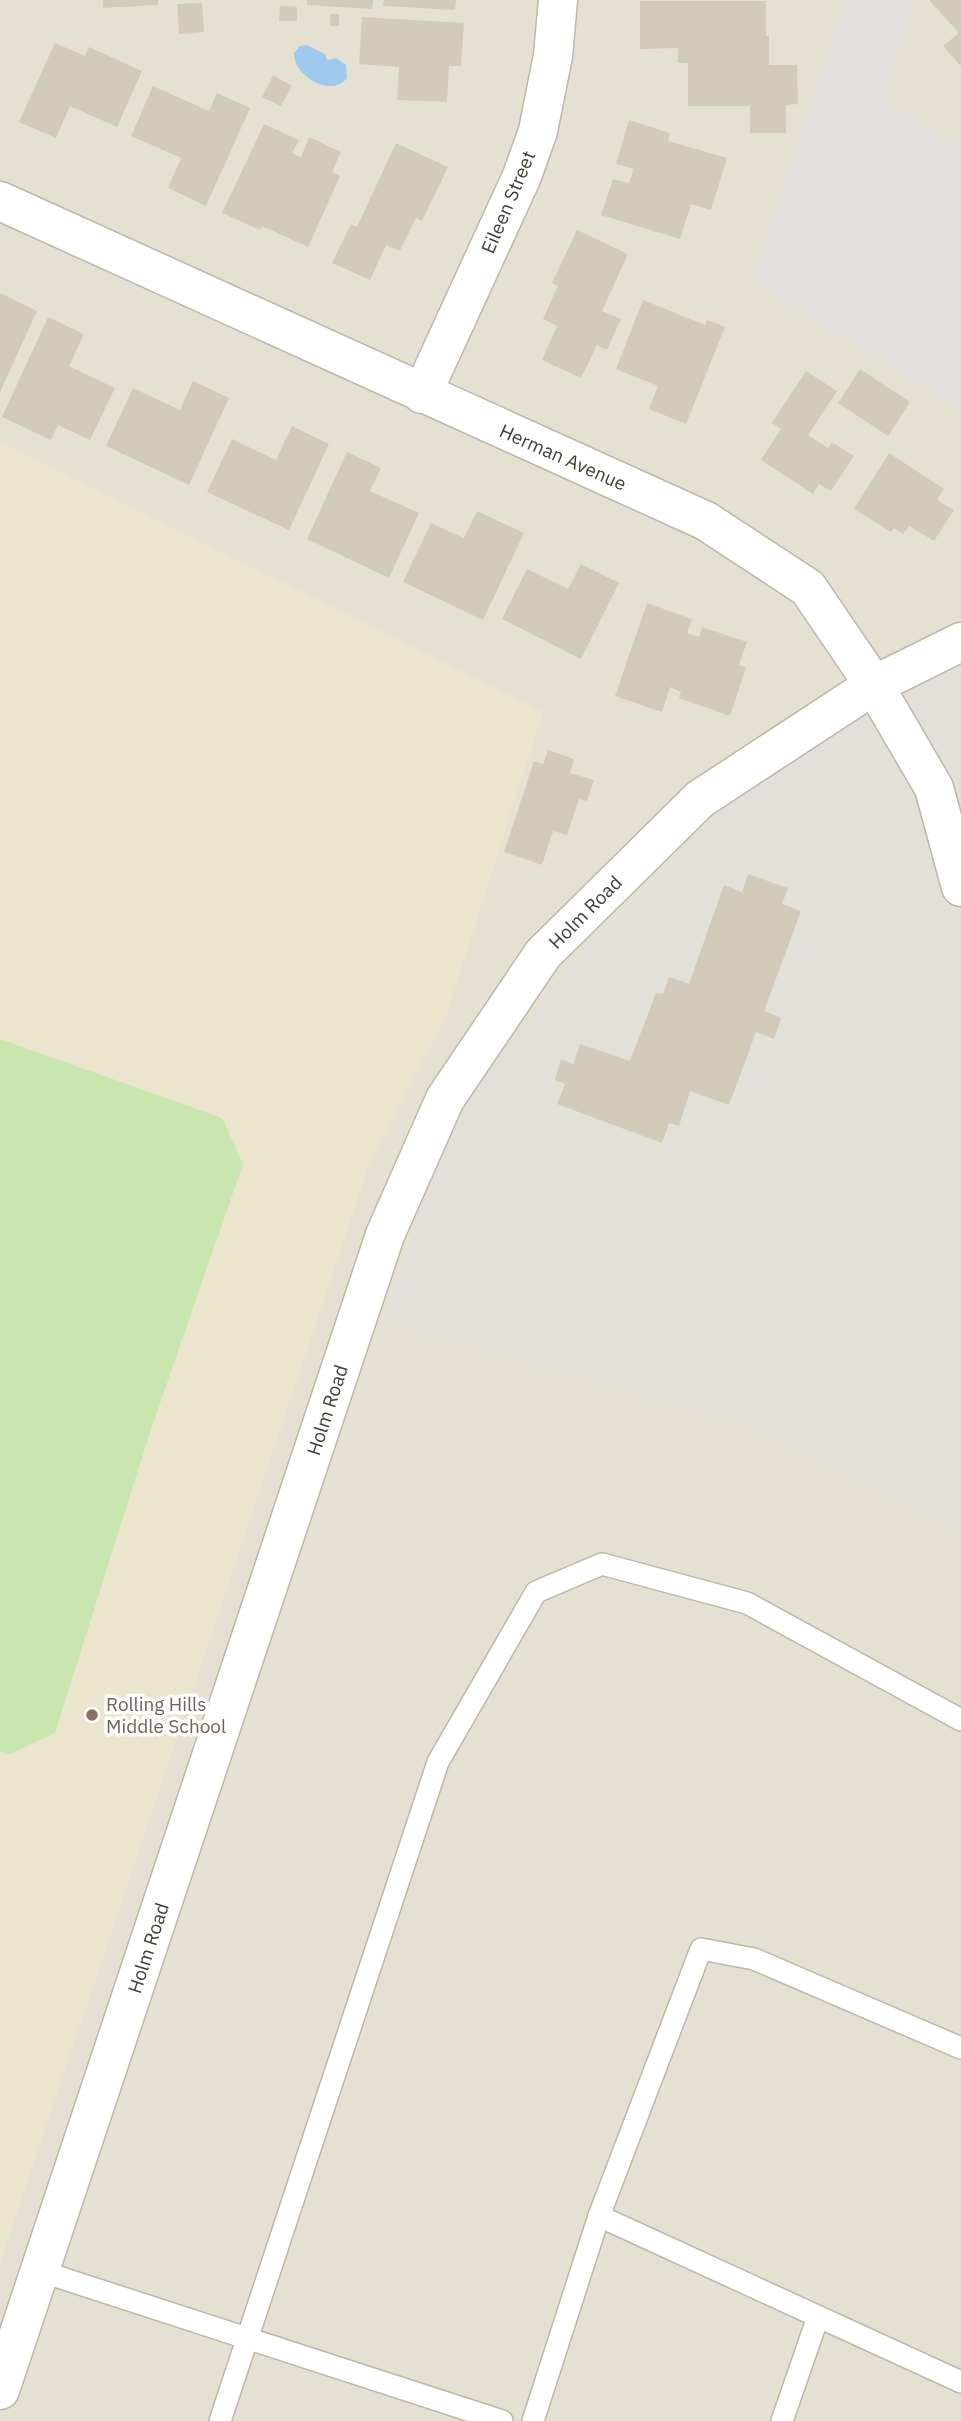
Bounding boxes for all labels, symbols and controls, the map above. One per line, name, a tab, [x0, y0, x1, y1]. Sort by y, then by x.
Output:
street label: Eileen Street	[476, 147, 540, 257]
street label: Herman Avenue	[496, 418, 630, 496]
street label: Holm Road	[543, 870, 627, 954]
street label: Holm Road	[301, 1362, 353, 1458]
place label: Rolling Hills Middle School	[106, 1692, 226, 1738]
marker: Rolling Hills Middle School	[84, 1707, 100, 1723]
street label: Holm Road	[122, 1900, 174, 1996]

